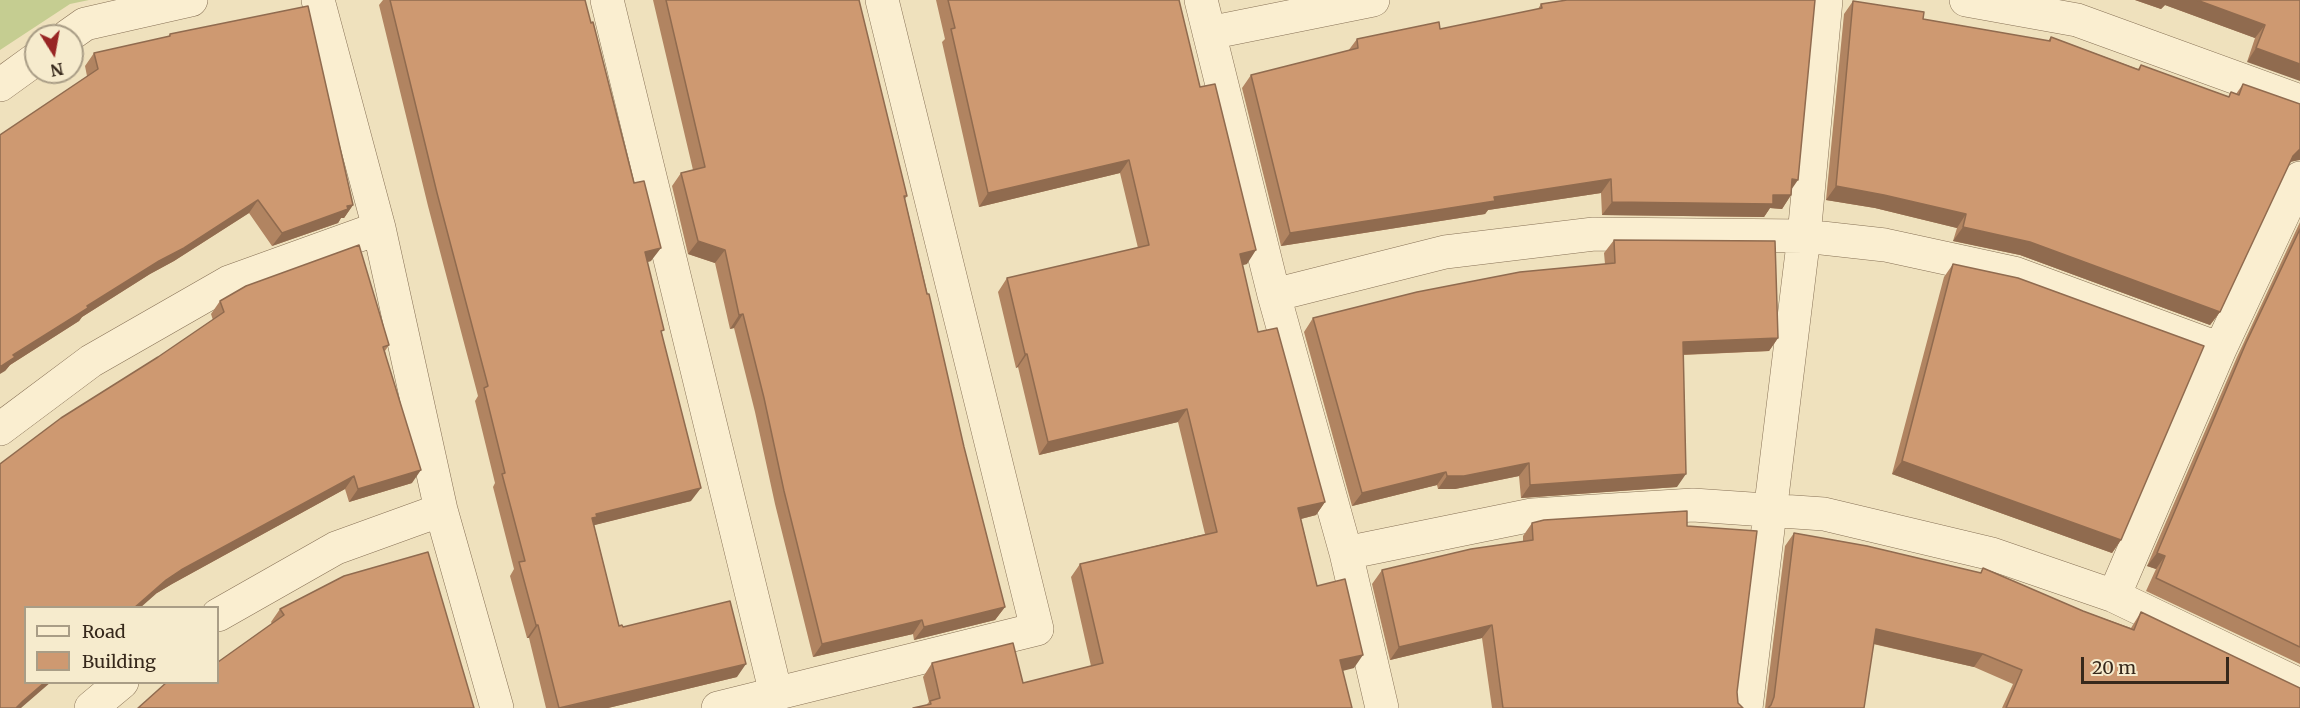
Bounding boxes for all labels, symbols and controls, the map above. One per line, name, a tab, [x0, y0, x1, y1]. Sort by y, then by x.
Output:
north arrow	[24, 24, 84, 84]
text: N	[49, 59, 65, 81]
legend	[24, 606, 219, 684]
text: Road	[82, 620, 126, 643]
scale bar	[2084, 645, 2232, 683]
text: Building	[82, 650, 156, 673]
text: 20 m	[2092, 656, 2136, 679]

